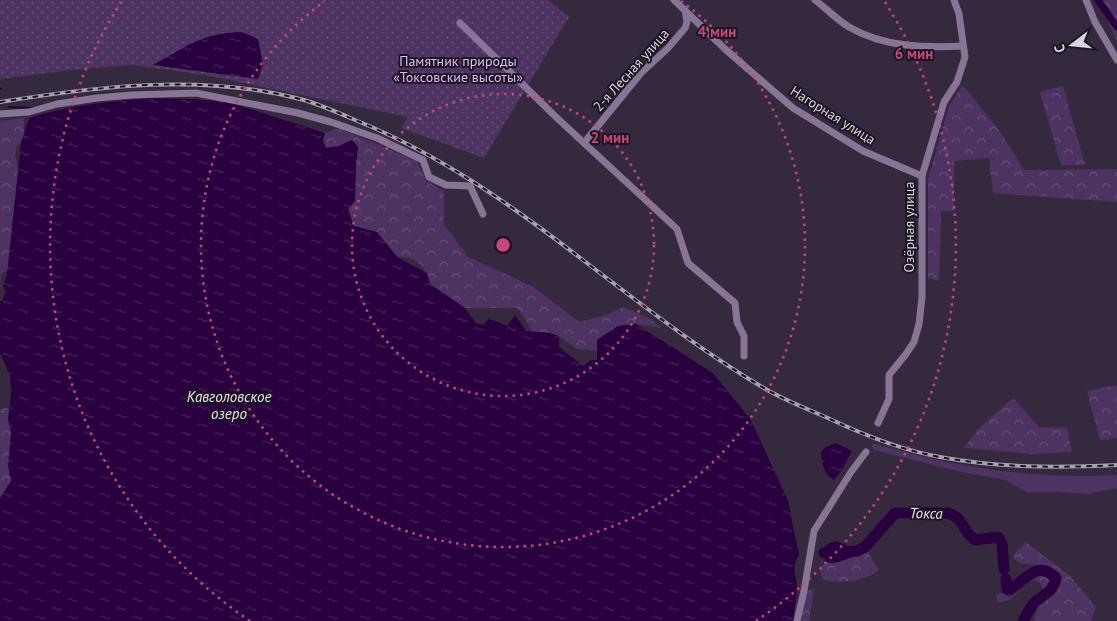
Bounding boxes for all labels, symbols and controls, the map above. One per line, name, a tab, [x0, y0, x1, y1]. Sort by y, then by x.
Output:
north arrow	[1047, 20, 1097, 70]
text: 4 мин	[698, 22, 736, 41]
street label: 2-я Лесная улица	[589, 25, 673, 115]
text: С	[1050, 42, 1069, 55]
text: 6 мин	[895, 44, 933, 63]
park label: Памятник природы «Токсовские высоты»	[393, 52, 523, 86]
street label: Нагорная улица	[787, 82, 879, 148]
text: 2 мин	[591, 128, 629, 147]
street label: Озёрная улица	[900, 181, 918, 272]
centre of rings	[494, 236, 512, 254]
water label: Кавголовское озеро	[187, 387, 271, 423]
water label: Токса	[909, 503, 944, 523]

